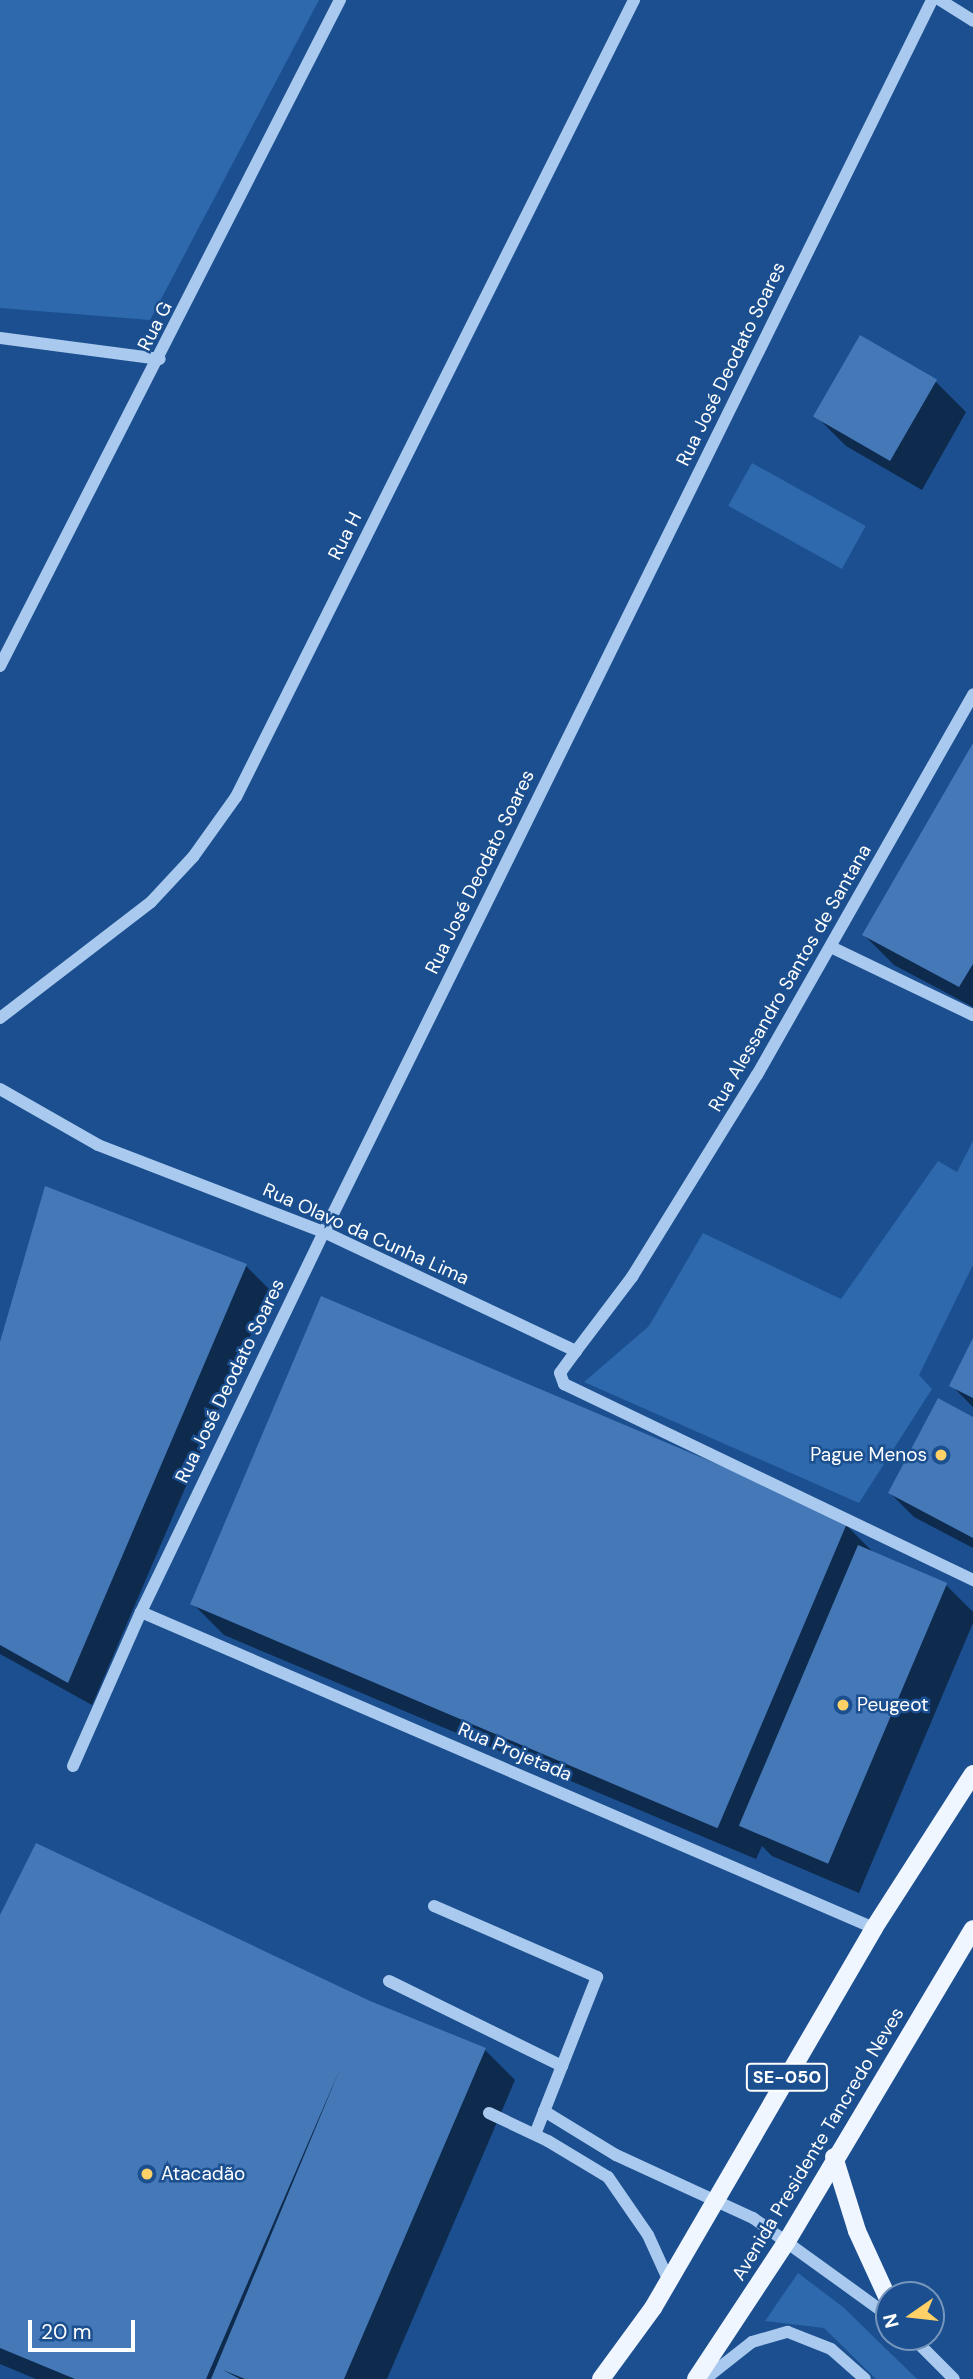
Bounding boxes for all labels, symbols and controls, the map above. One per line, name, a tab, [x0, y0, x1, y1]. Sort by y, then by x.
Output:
street label: Rua José Deodato Soares	[672, 258, 790, 470]
street label: Rua G	[133, 298, 177, 354]
street label: Rua H	[323, 508, 367, 564]
street label: Rua José Deodato Soares	[421, 766, 539, 978]
street label: Rua Alessandro Santos de Santana	[704, 840, 876, 1116]
street label: Rua Olavo da Cunha Lima	[259, 1178, 473, 1290]
street label: Rua José Deodato Soares	[171, 1275, 289, 1487]
place label: Pague Menos	[810, 1444, 927, 1466]
marker: Pague Menos	[933, 1447, 949, 1463]
place label: Peugeot	[857, 1694, 928, 1716]
marker: Peugeot	[835, 1697, 851, 1713]
street label: Rua Projetada	[455, 1718, 575, 1786]
street label: Avenida Presidente Tancredo Neves	[727, 2003, 909, 2285]
road number: SE-050	[745, 2062, 829, 2092]
place label: Atacadão	[161, 2163, 245, 2185]
marker: Atacadão	[139, 2166, 155, 2182]
north arrow	[875, 2281, 945, 2351]
scale bar	[32, 2306, 138, 2350]
text: N	[877, 2311, 905, 2330]
text: 20 m	[41, 2318, 92, 2346]

